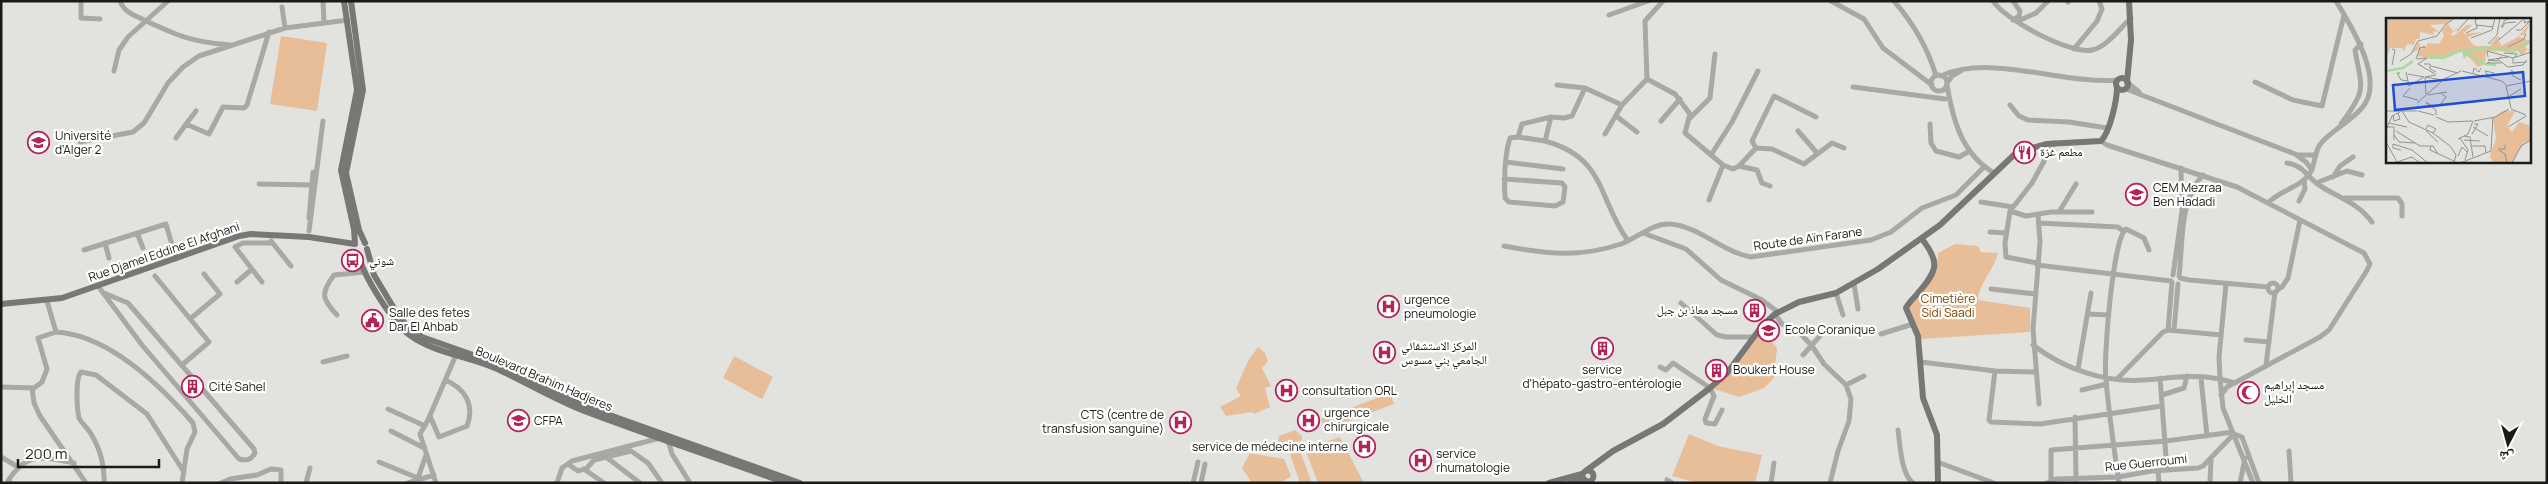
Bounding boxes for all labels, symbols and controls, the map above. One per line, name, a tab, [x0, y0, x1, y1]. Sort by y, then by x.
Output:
inset map	[2386, 18, 2530, 162]
place label: Université d'Alger 2	[55, 127, 111, 158]
school or university icon: Université d'Alger 2	[27, 131, 51, 155]
restaurant icon: مطعم غزة	[2012, 140, 2036, 164]
place label: مطعم غزة	[2040, 143, 2083, 160]
place label: CEM Mezraa Ben Hadadi	[2153, 179, 2222, 210]
school or university icon: CEM Mezraa Ben Hadadi	[2125, 183, 2149, 207]
street label: Rue Djamel Eddine El Afghani	[86, 218, 242, 285]
street label: Route de Aïn Farane	[1752, 222, 1863, 255]
bus stop icon: شوني	[341, 249, 365, 273]
place label: شوني	[369, 252, 394, 271]
park label: Cimetière Sidi Saadi	[1921, 290, 1975, 321]
place label: urgence pneumologie	[1404, 291, 1476, 322]
hospital icon: urgence pneumologie	[1376, 295, 1400, 319]
building icon: مسجد معاذ بن جبل	[1742, 298, 1766, 322]
place label: مسجد معاذ بن جبل	[1657, 301, 1738, 318]
place label: Salle des fetes Dar El Ahbab	[389, 304, 470, 335]
public building icon: Salle des fetes Dar El Ahbab	[361, 308, 385, 332]
school or university icon: Ecole Coranique	[1757, 318, 1781, 342]
place label: Ecole Coranique	[1785, 321, 1875, 338]
place label: المركز الاستشفائي الجامعي بني مسوس	[1401, 337, 1487, 370]
building icon: service d'hépato-gastro-entérologie	[1590, 337, 1614, 361]
hospital icon: المركز الاستشفائي الجامعي بني مسوس	[1373, 341, 1397, 365]
street label: Boulevard Brahim Hadjeres	[473, 342, 615, 415]
building icon: Boukert House	[1705, 358, 1729, 382]
place label: service d'hépato-gastro-entérologie	[1522, 361, 1682, 392]
place label: Boukert House	[1733, 361, 1815, 378]
building icon: Cité Sahel	[181, 375, 205, 399]
place label: مسجد إبراهيم الخليل	[2264, 376, 2324, 407]
place label: Cité Sahel	[209, 378, 266, 395]
hospital icon: consultation ORL	[1274, 379, 1298, 403]
mosque icon: مسجد إبراهيم الخليل	[2236, 380, 2260, 404]
place label: consultation ORL	[1302, 382, 1397, 399]
place label: urgence chirurgicale	[1324, 404, 1389, 435]
place label: CTS (centre de transfusion sanguine)	[1042, 406, 1164, 437]
hospital icon: urgence chirurgicale	[1296, 408, 1320, 432]
school or university icon: CFPA	[506, 409, 530, 433]
hospital icon: CTS (centre de transfusion sanguine)	[1168, 410, 1192, 434]
place label: CFPA	[534, 412, 563, 429]
north arrow	[2483, 419, 2533, 469]
hospital icon: service de médecine interne	[1352, 435, 1376, 459]
scale bar	[18, 436, 159, 468]
place label: service de médecine interne	[1192, 438, 1348, 455]
text: 200 m	[25, 443, 68, 464]
place label: service rhumatologie	[1436, 445, 1510, 476]
text: ش	[2498, 447, 2515, 468]
hospital icon: service rhumatologie	[1408, 449, 1432, 473]
street label: Rue Guerroumi	[2104, 450, 2188, 475]

